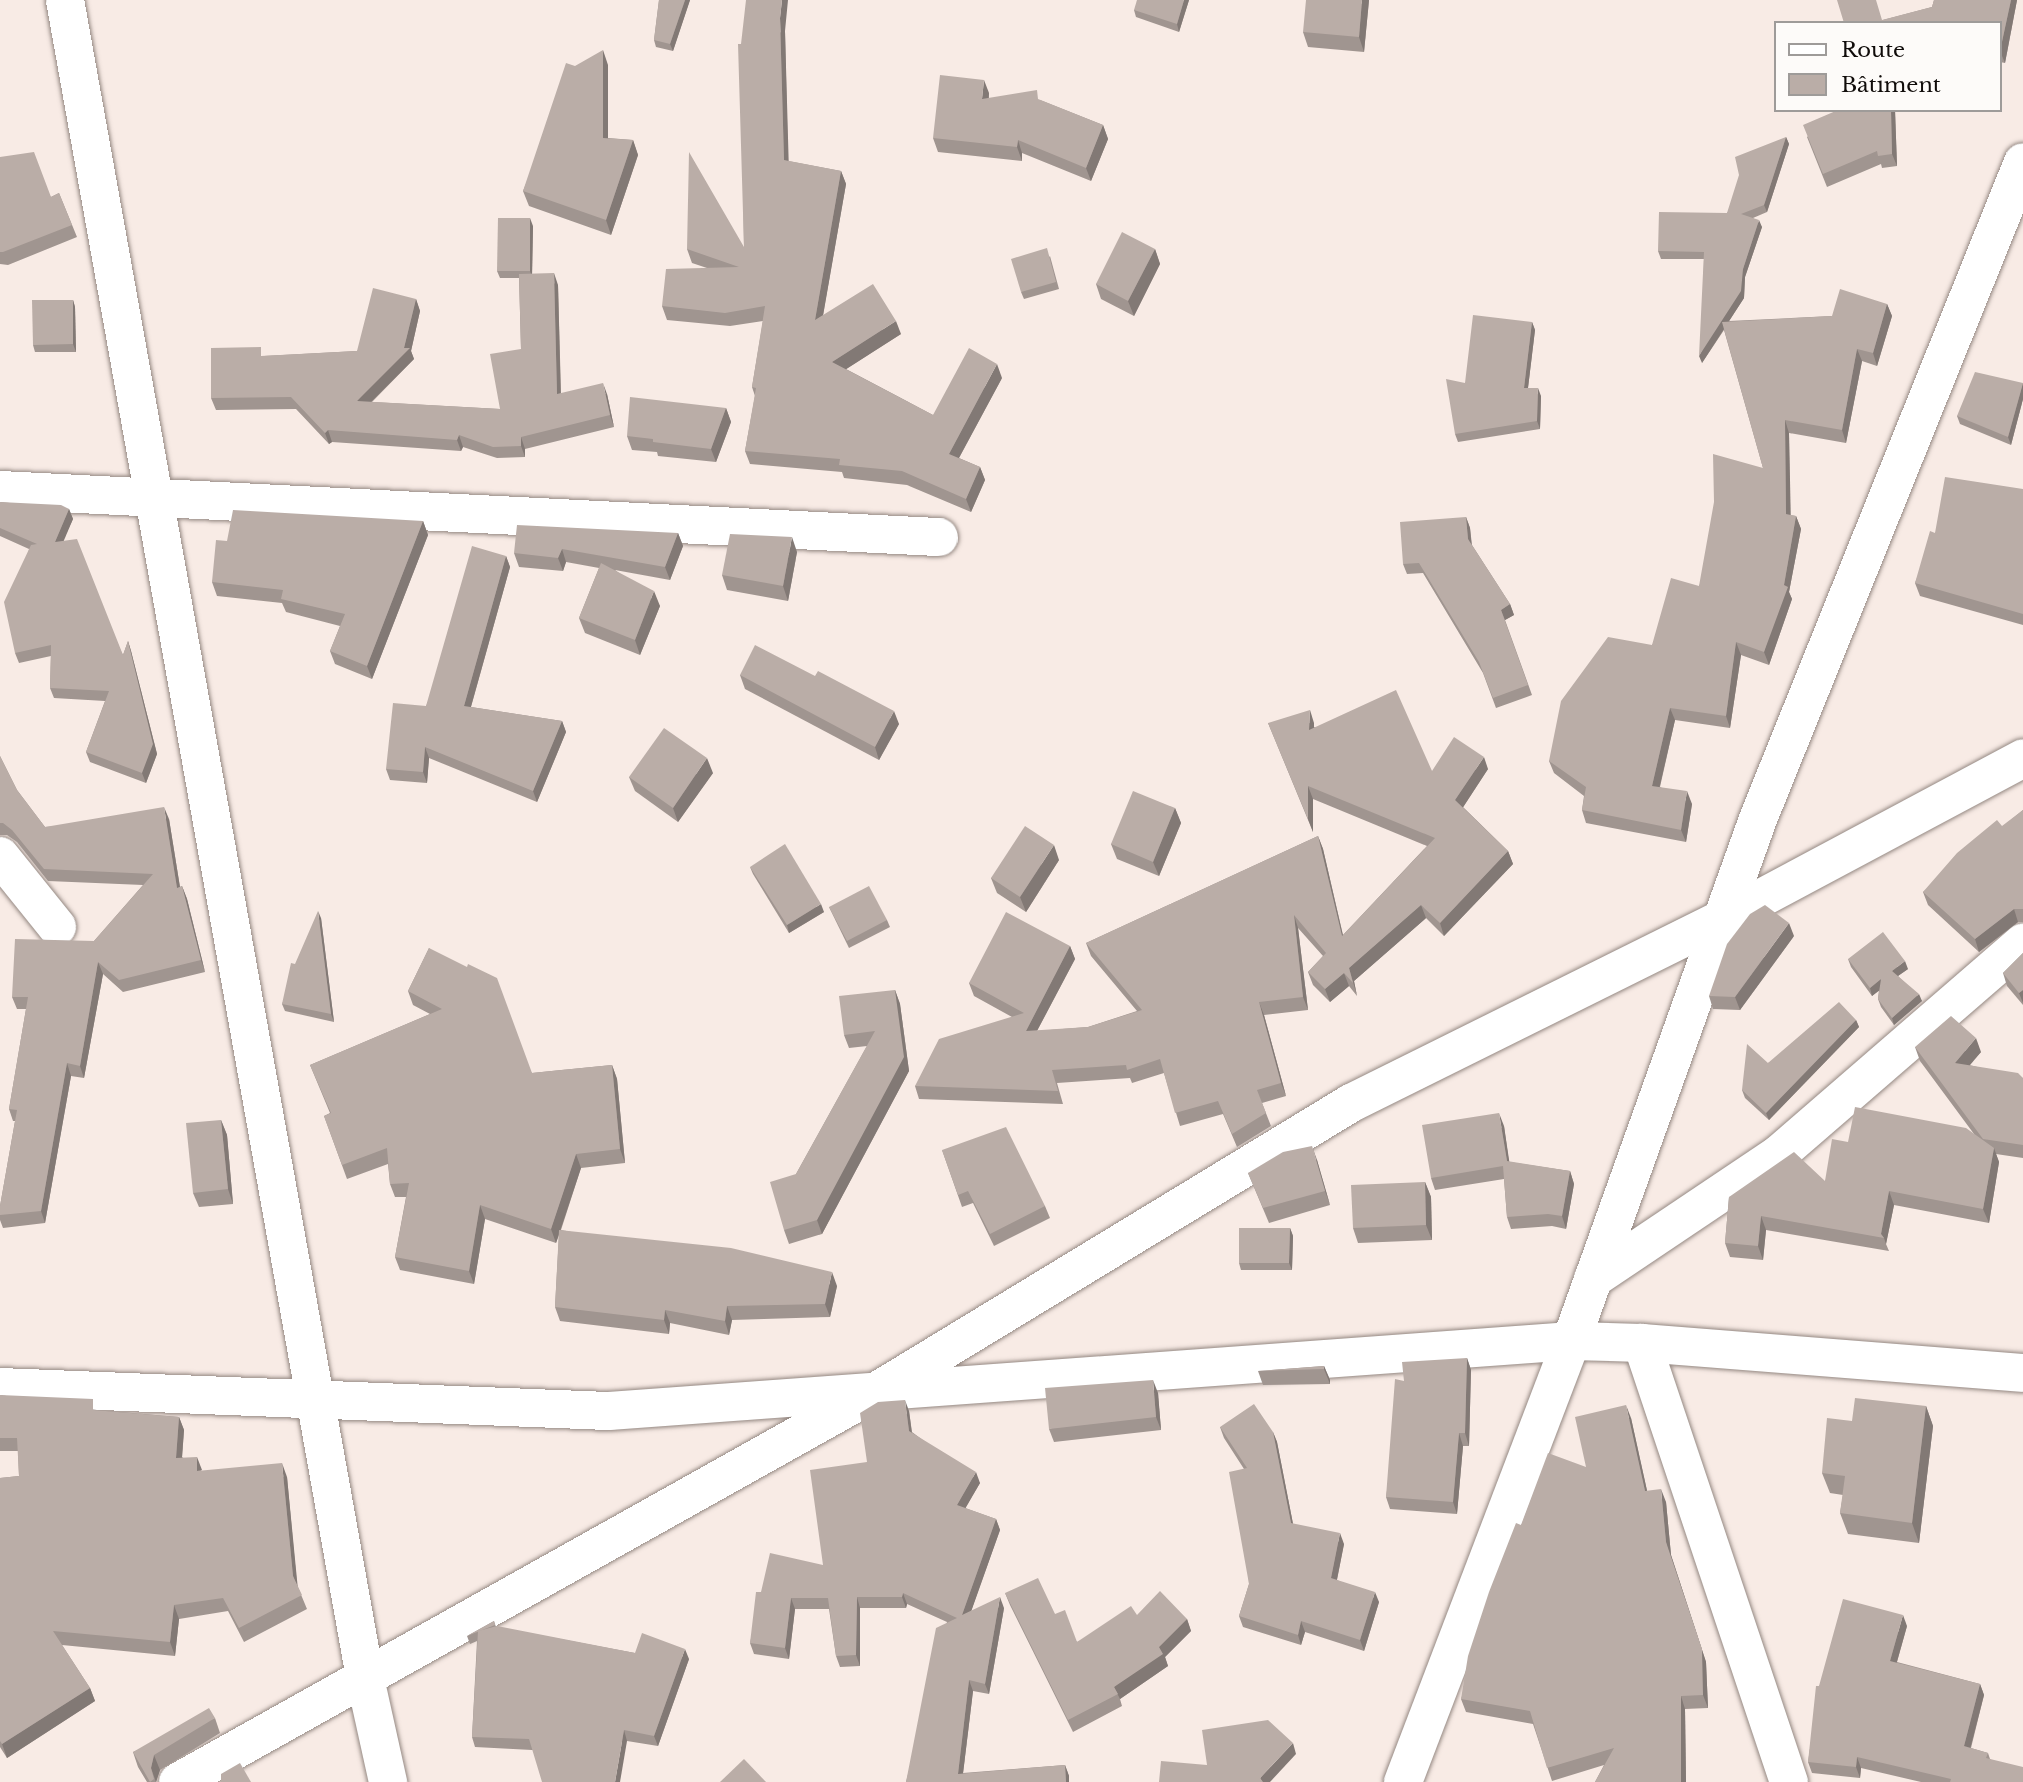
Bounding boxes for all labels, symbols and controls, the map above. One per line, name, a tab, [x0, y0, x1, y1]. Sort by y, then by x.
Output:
legend	[1774, 21, 2002, 112]
text: Route	[1841, 37, 1905, 63]
text: Bâtiment	[1841, 72, 1941, 98]

